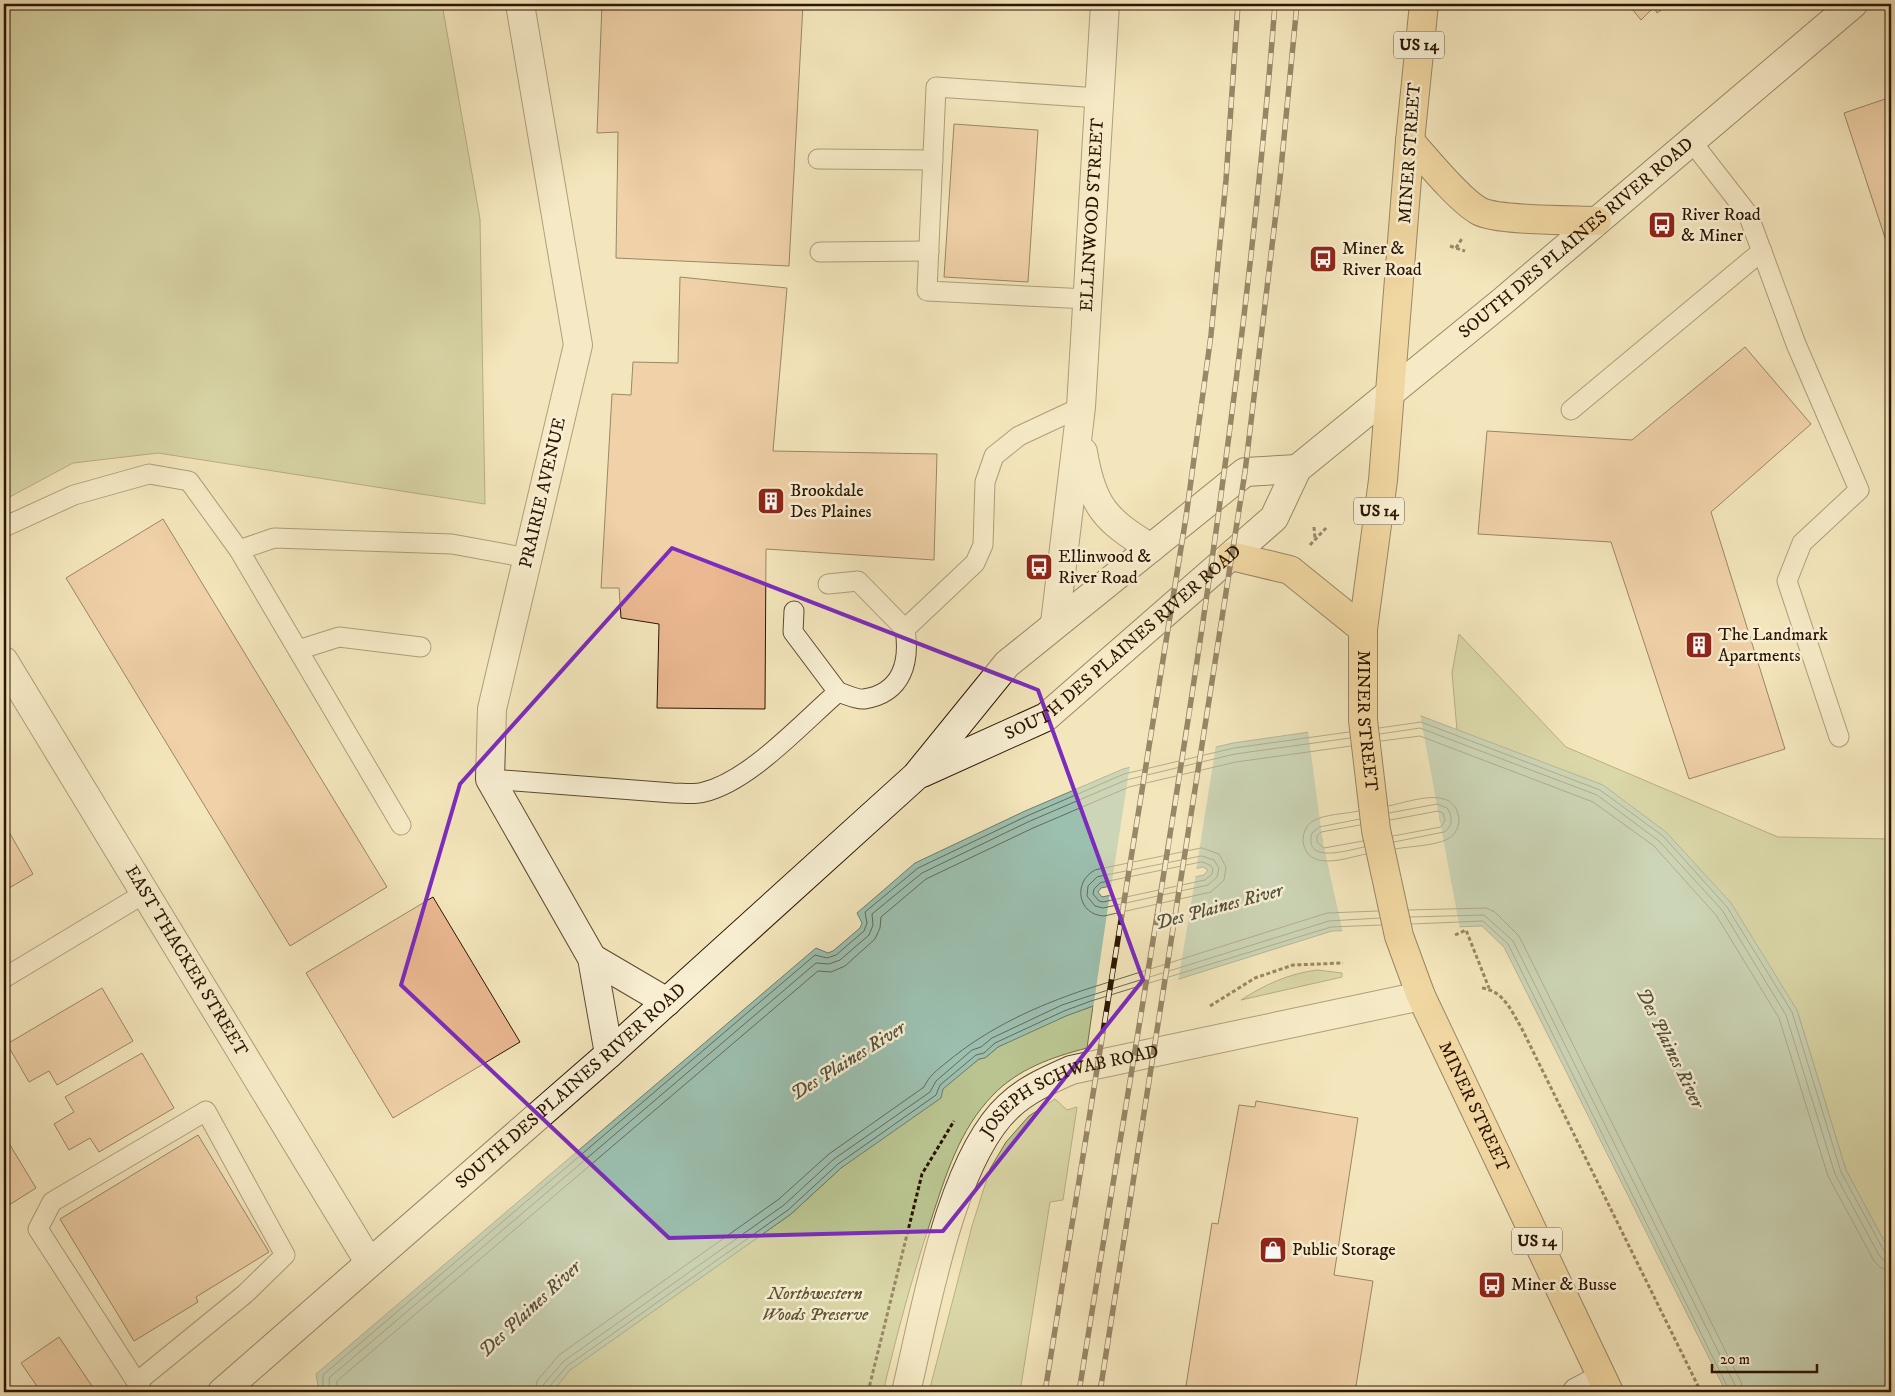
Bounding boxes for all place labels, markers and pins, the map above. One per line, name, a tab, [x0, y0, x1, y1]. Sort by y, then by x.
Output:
place label: River Road & Miner	[1681, 204, 1761, 247]
bus stop icon: River Road & Miner	[1647, 210, 1677, 240]
place label: Miner & River Road	[1342, 238, 1422, 281]
bus stop icon: Miner & River Road	[1308, 244, 1338, 274]
place label: Brookdale Des Plaines	[790, 480, 872, 523]
building icon: Brookdale Des Plaines	[756, 486, 786, 516]
place label: Ellinwood & River Road	[1058, 546, 1151, 589]
bus stop icon: Ellinwood & River Road	[1024, 552, 1054, 582]
place label: The Landmark Apartments	[1718, 624, 1828, 667]
building icon: The Landmark Apartments	[1684, 630, 1714, 660]
shop icon: Public Storage	[1258, 1235, 1288, 1265]
place label: Public Storage	[1292, 1239, 1396, 1261]
bus stop icon: Miner & Busse	[1477, 1270, 1507, 1300]
place label: Miner & Busse	[1511, 1274, 1617, 1296]

